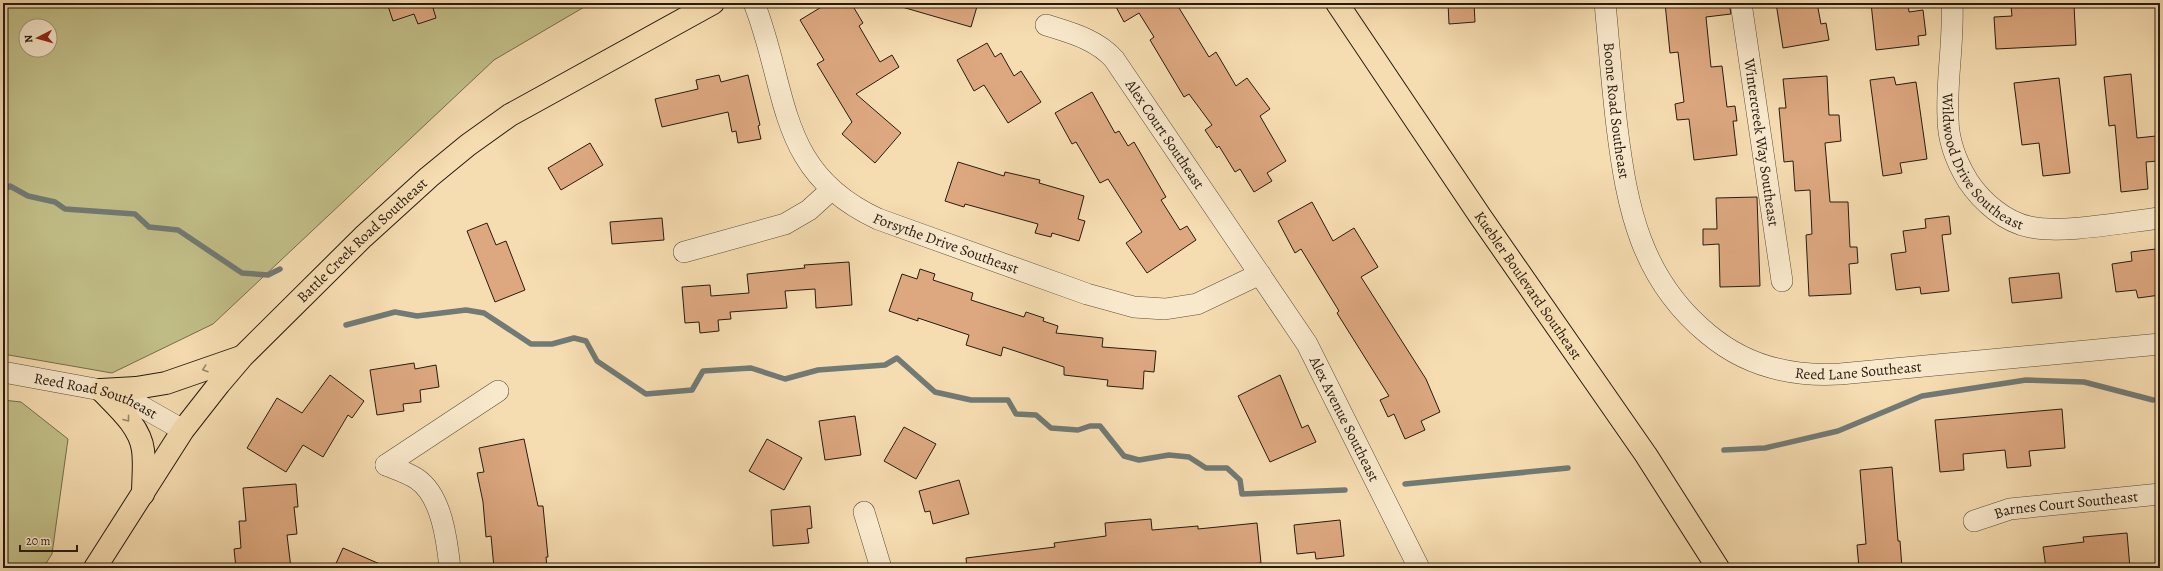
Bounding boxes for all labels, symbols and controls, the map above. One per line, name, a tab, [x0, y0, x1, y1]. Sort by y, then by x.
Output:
north arrow	[18, 18, 58, 58]
text: N	[21, 34, 36, 44]
street label: Boone Road Southeast	[1599, 41, 1634, 180]
street label: Wintercreek Way Southeast	[1739, 56, 1784, 228]
street label: Alex Court Southeast	[1120, 75, 1209, 193]
street label: Wildwood Drive Southeast	[1938, 92, 2026, 235]
street label: Battle Creek Road Southeast	[292, 173, 432, 307]
street label: Kuebler Boulevard Southeast	[1470, 207, 1587, 364]
street label: Forsythe Drive Southeast	[870, 208, 1022, 279]
street label: Alex Avenue Southeast	[1304, 352, 1384, 485]
street label: Reed Lane Southeast	[1794, 356, 1922, 385]
one-way arrow	[202, 364, 209, 373]
street label: Reed Road Southeast	[32, 368, 161, 423]
one-way arrow	[122, 414, 129, 421]
street label: Barnes Court Southeast	[1991, 486, 2139, 524]
scale bar	[20, 527, 77, 553]
text: 20 m	[26, 533, 50, 549]

